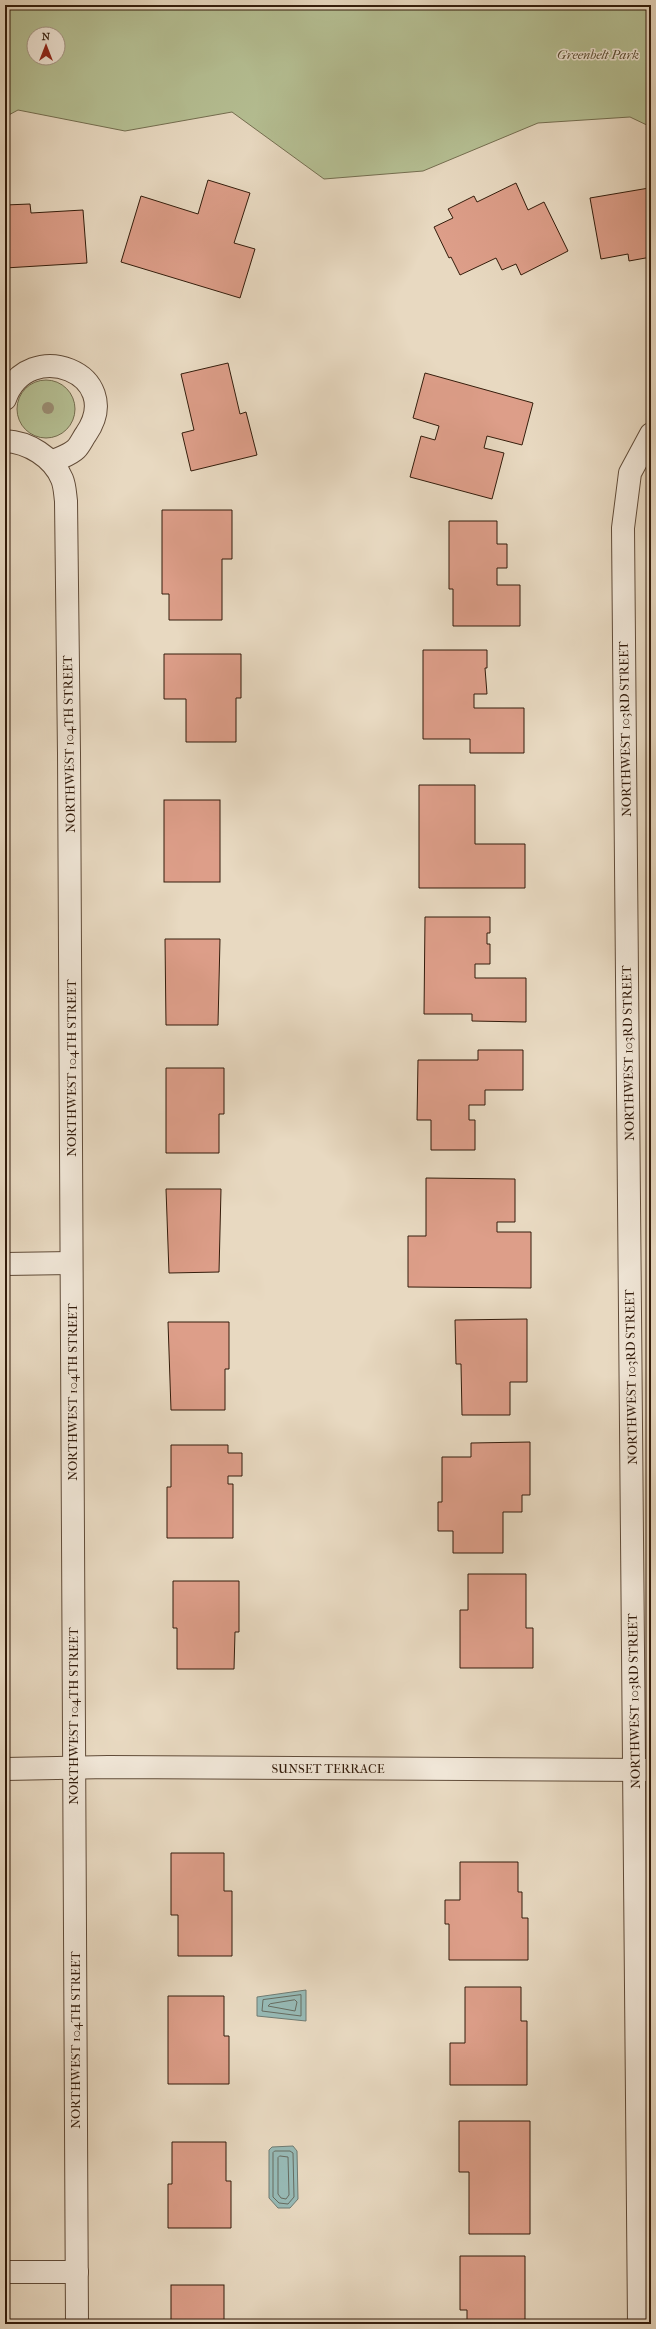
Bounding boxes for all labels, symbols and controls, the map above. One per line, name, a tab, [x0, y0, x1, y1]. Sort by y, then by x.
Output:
north arrow	[26, 26, 66, 66]
text: N	[42, 30, 51, 43]
park label: Greenbelt Park	[557, 47, 639, 62]
street label: NORTHWEST 103RD STREET	[616, 641, 634, 817]
street label: NORTHWEST 104TH STREET	[60, 655, 78, 833]
street label: NORTHWEST 103RD STREET	[619, 965, 637, 1141]
street label: NORTHWEST 104TH STREET	[64, 979, 79, 1157]
street label: NORTHWEST 103RD STREET	[622, 1289, 640, 1465]
street label: NORTHWEST 104TH STREET	[65, 1303, 80, 1481]
street label: NORTHWEST 103RD STREET	[625, 1613, 643, 1789]
street label: NORTHWEST 104TH STREET	[66, 1627, 81, 1805]
street label: SUNSET TERRACE	[271, 1761, 385, 1776]
street label: NORTHWEST 104TH STREET	[68, 1951, 83, 2129]

